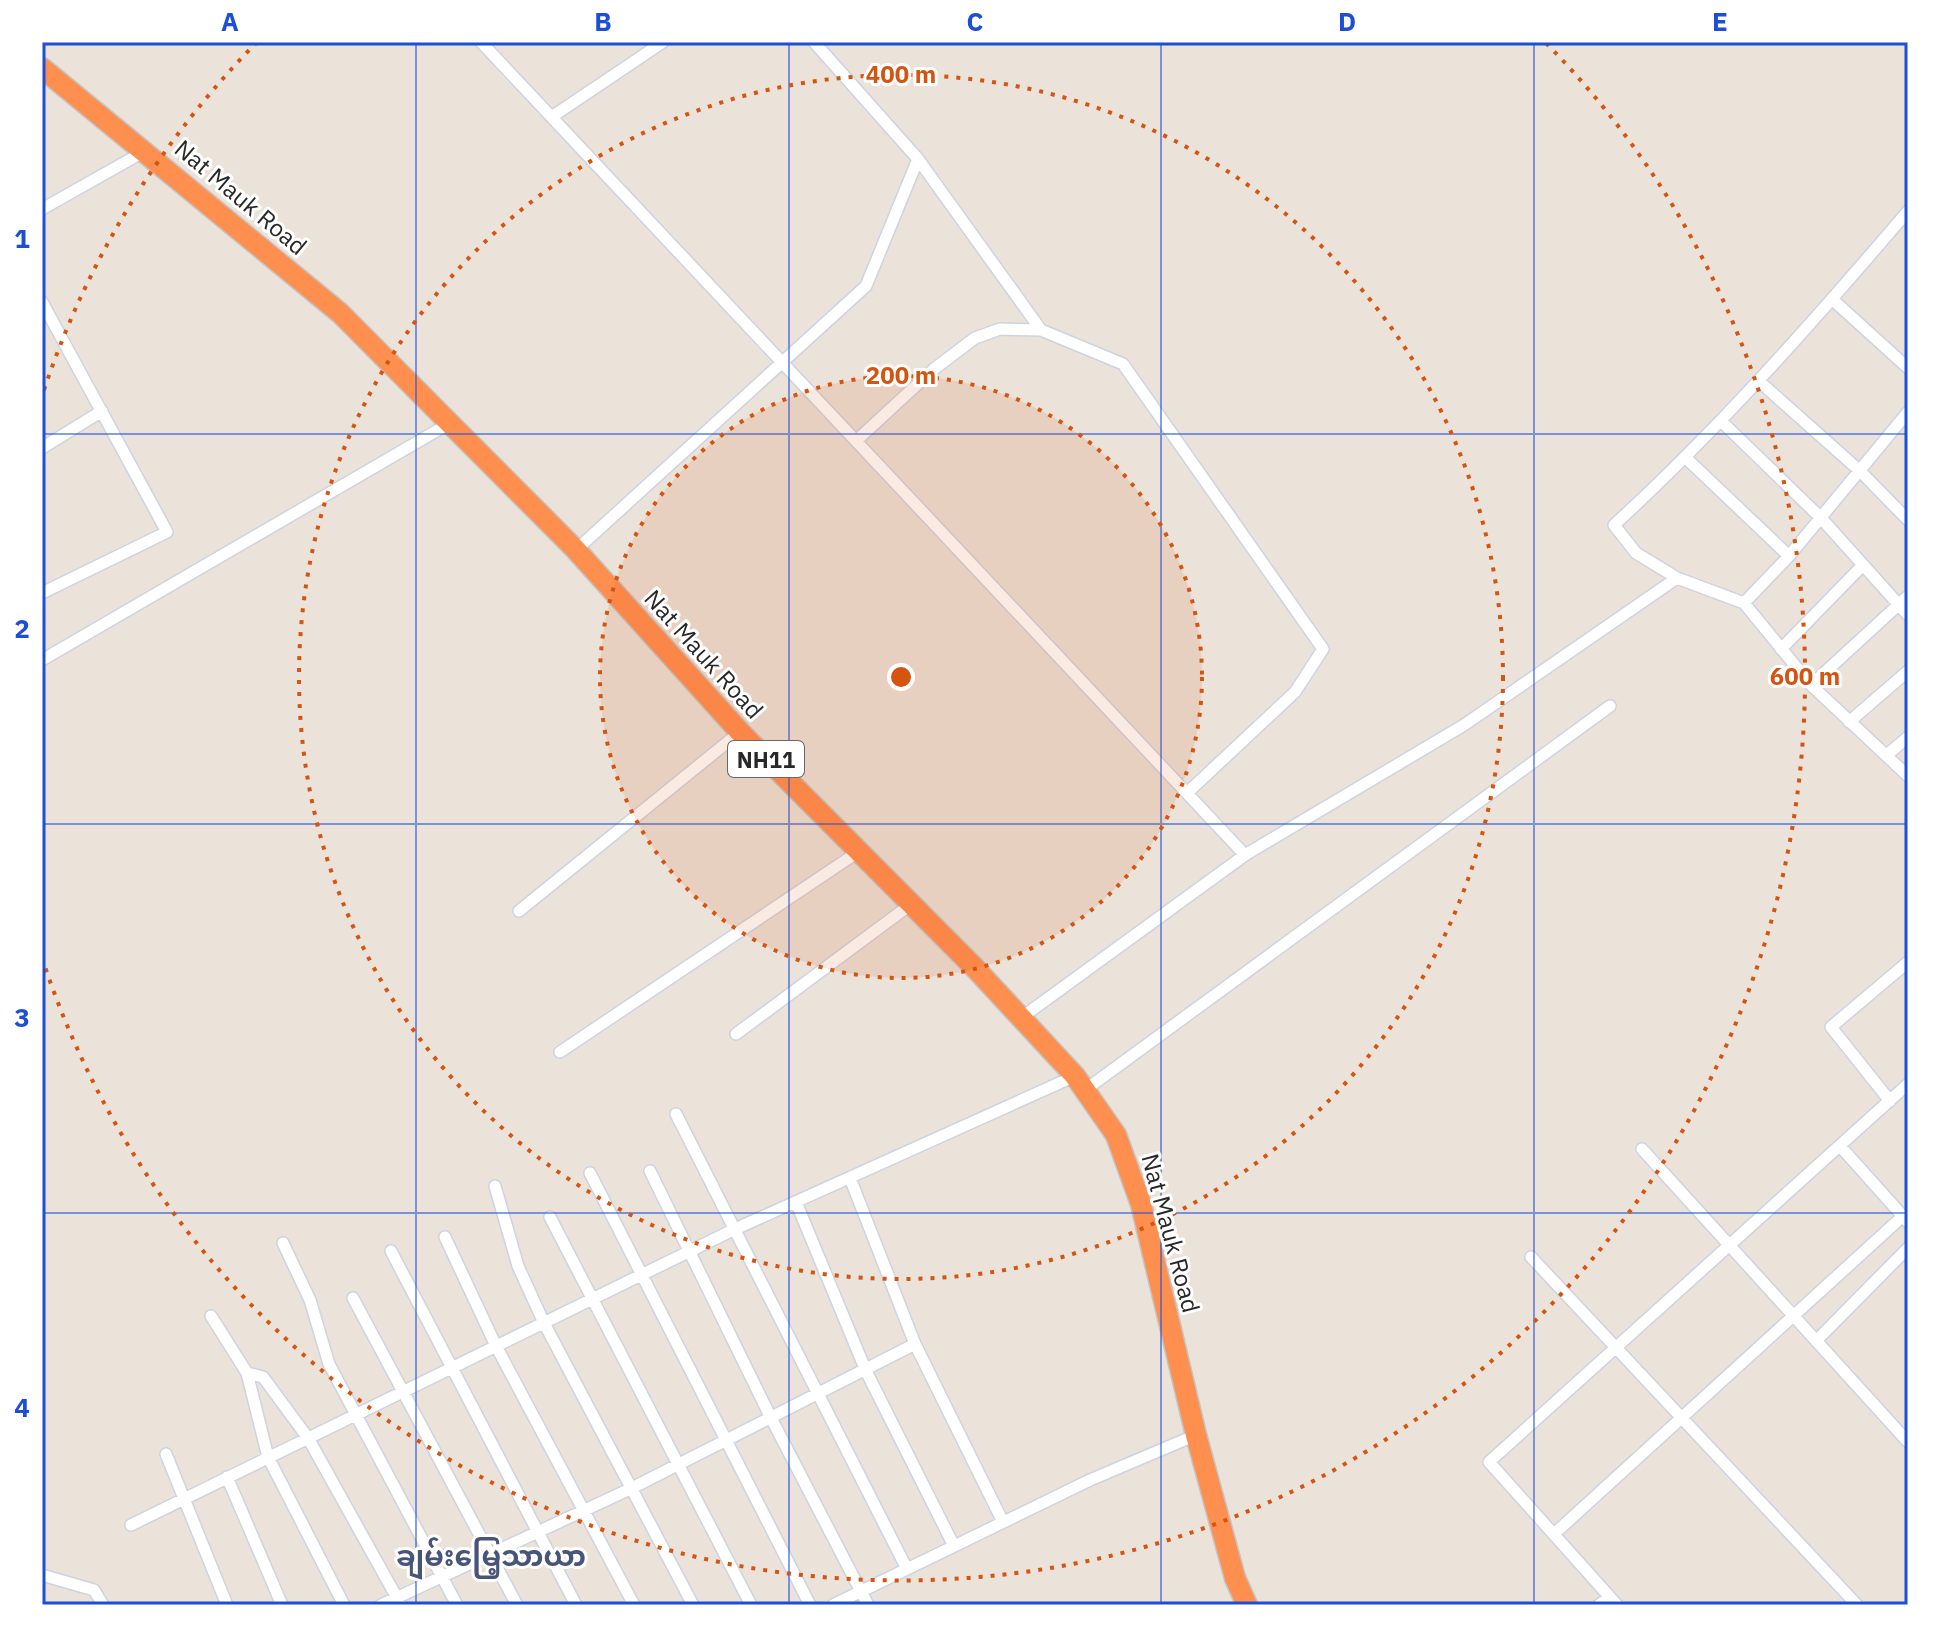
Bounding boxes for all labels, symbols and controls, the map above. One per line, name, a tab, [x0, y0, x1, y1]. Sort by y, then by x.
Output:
text: A	[221, 4, 239, 38]
text: B	[594, 4, 612, 38]
text: C	[967, 4, 984, 38]
text: D	[1338, 4, 1356, 38]
text: E	[1712, 4, 1728, 38]
text: 400 m	[866, 58, 936, 90]
street label: Nat Mauk Road	[168, 132, 314, 262]
text: 1	[14, 221, 30, 255]
text: 200 m	[866, 359, 936, 391]
street label: Nat Mauk Road	[637, 583, 771, 725]
text: 2	[14, 611, 30, 645]
text: 600 m	[1770, 660, 1840, 692]
centre of rings	[887, 663, 915, 691]
road number: NH11	[728, 741, 804, 777]
text: 3	[14, 1000, 30, 1034]
street label: Nat Mauk Road	[1134, 1150, 1208, 1316]
text: 4	[14, 1390, 30, 1424]
district label: ချမ်းမြေ့သာယာ	[396, 1537, 586, 1580]

